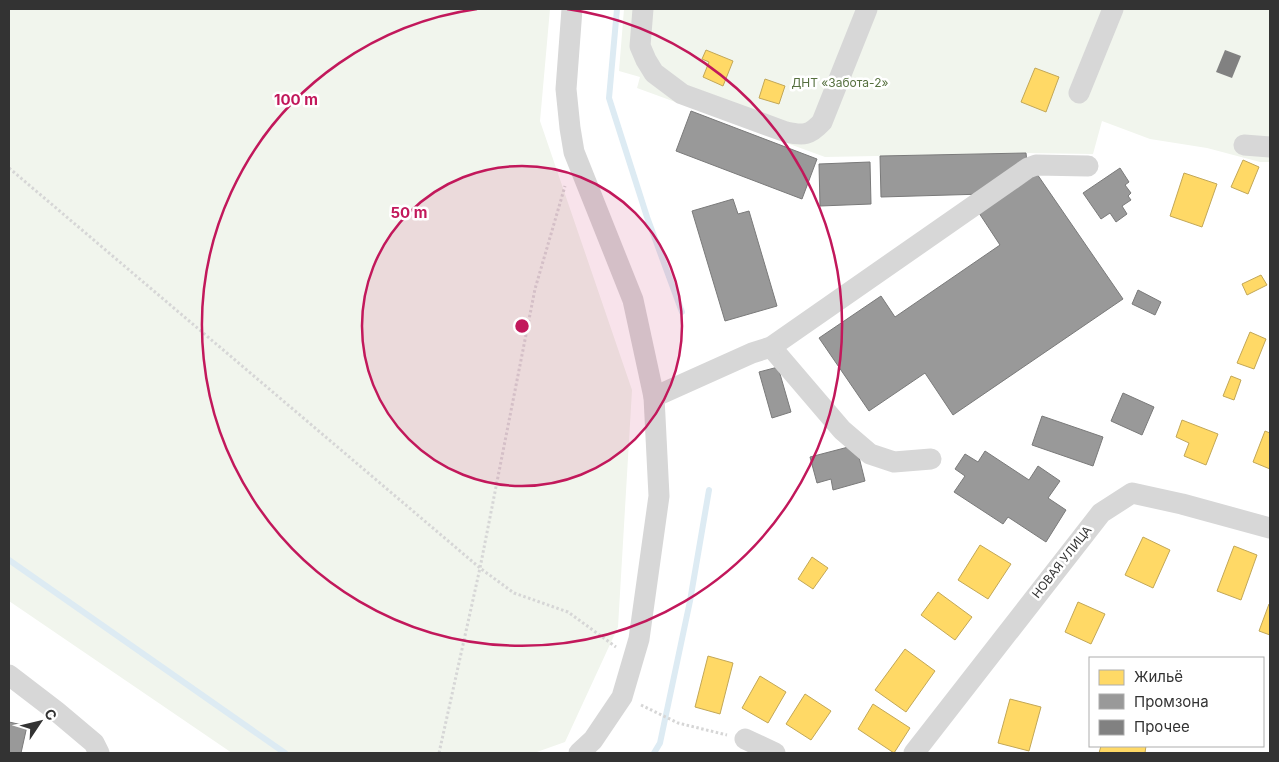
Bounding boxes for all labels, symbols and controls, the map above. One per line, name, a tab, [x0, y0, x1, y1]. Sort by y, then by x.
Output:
park label: ДНТ «Забота-2»	[791, 75, 889, 90]
text: 100 m	[274, 90, 318, 109]
text: 50 m	[391, 203, 427, 222]
centre of rings	[513, 317, 531, 335]
street label: НОВАЯ УЛИЦА	[1029, 522, 1095, 601]
legend	[1089, 657, 1264, 747]
text: Жильё	[1134, 667, 1183, 686]
text: Промзона	[1134, 692, 1209, 711]
north arrow	[15, 697, 65, 747]
text: С	[41, 705, 61, 723]
text: Прочее	[1134, 717, 1190, 736]

